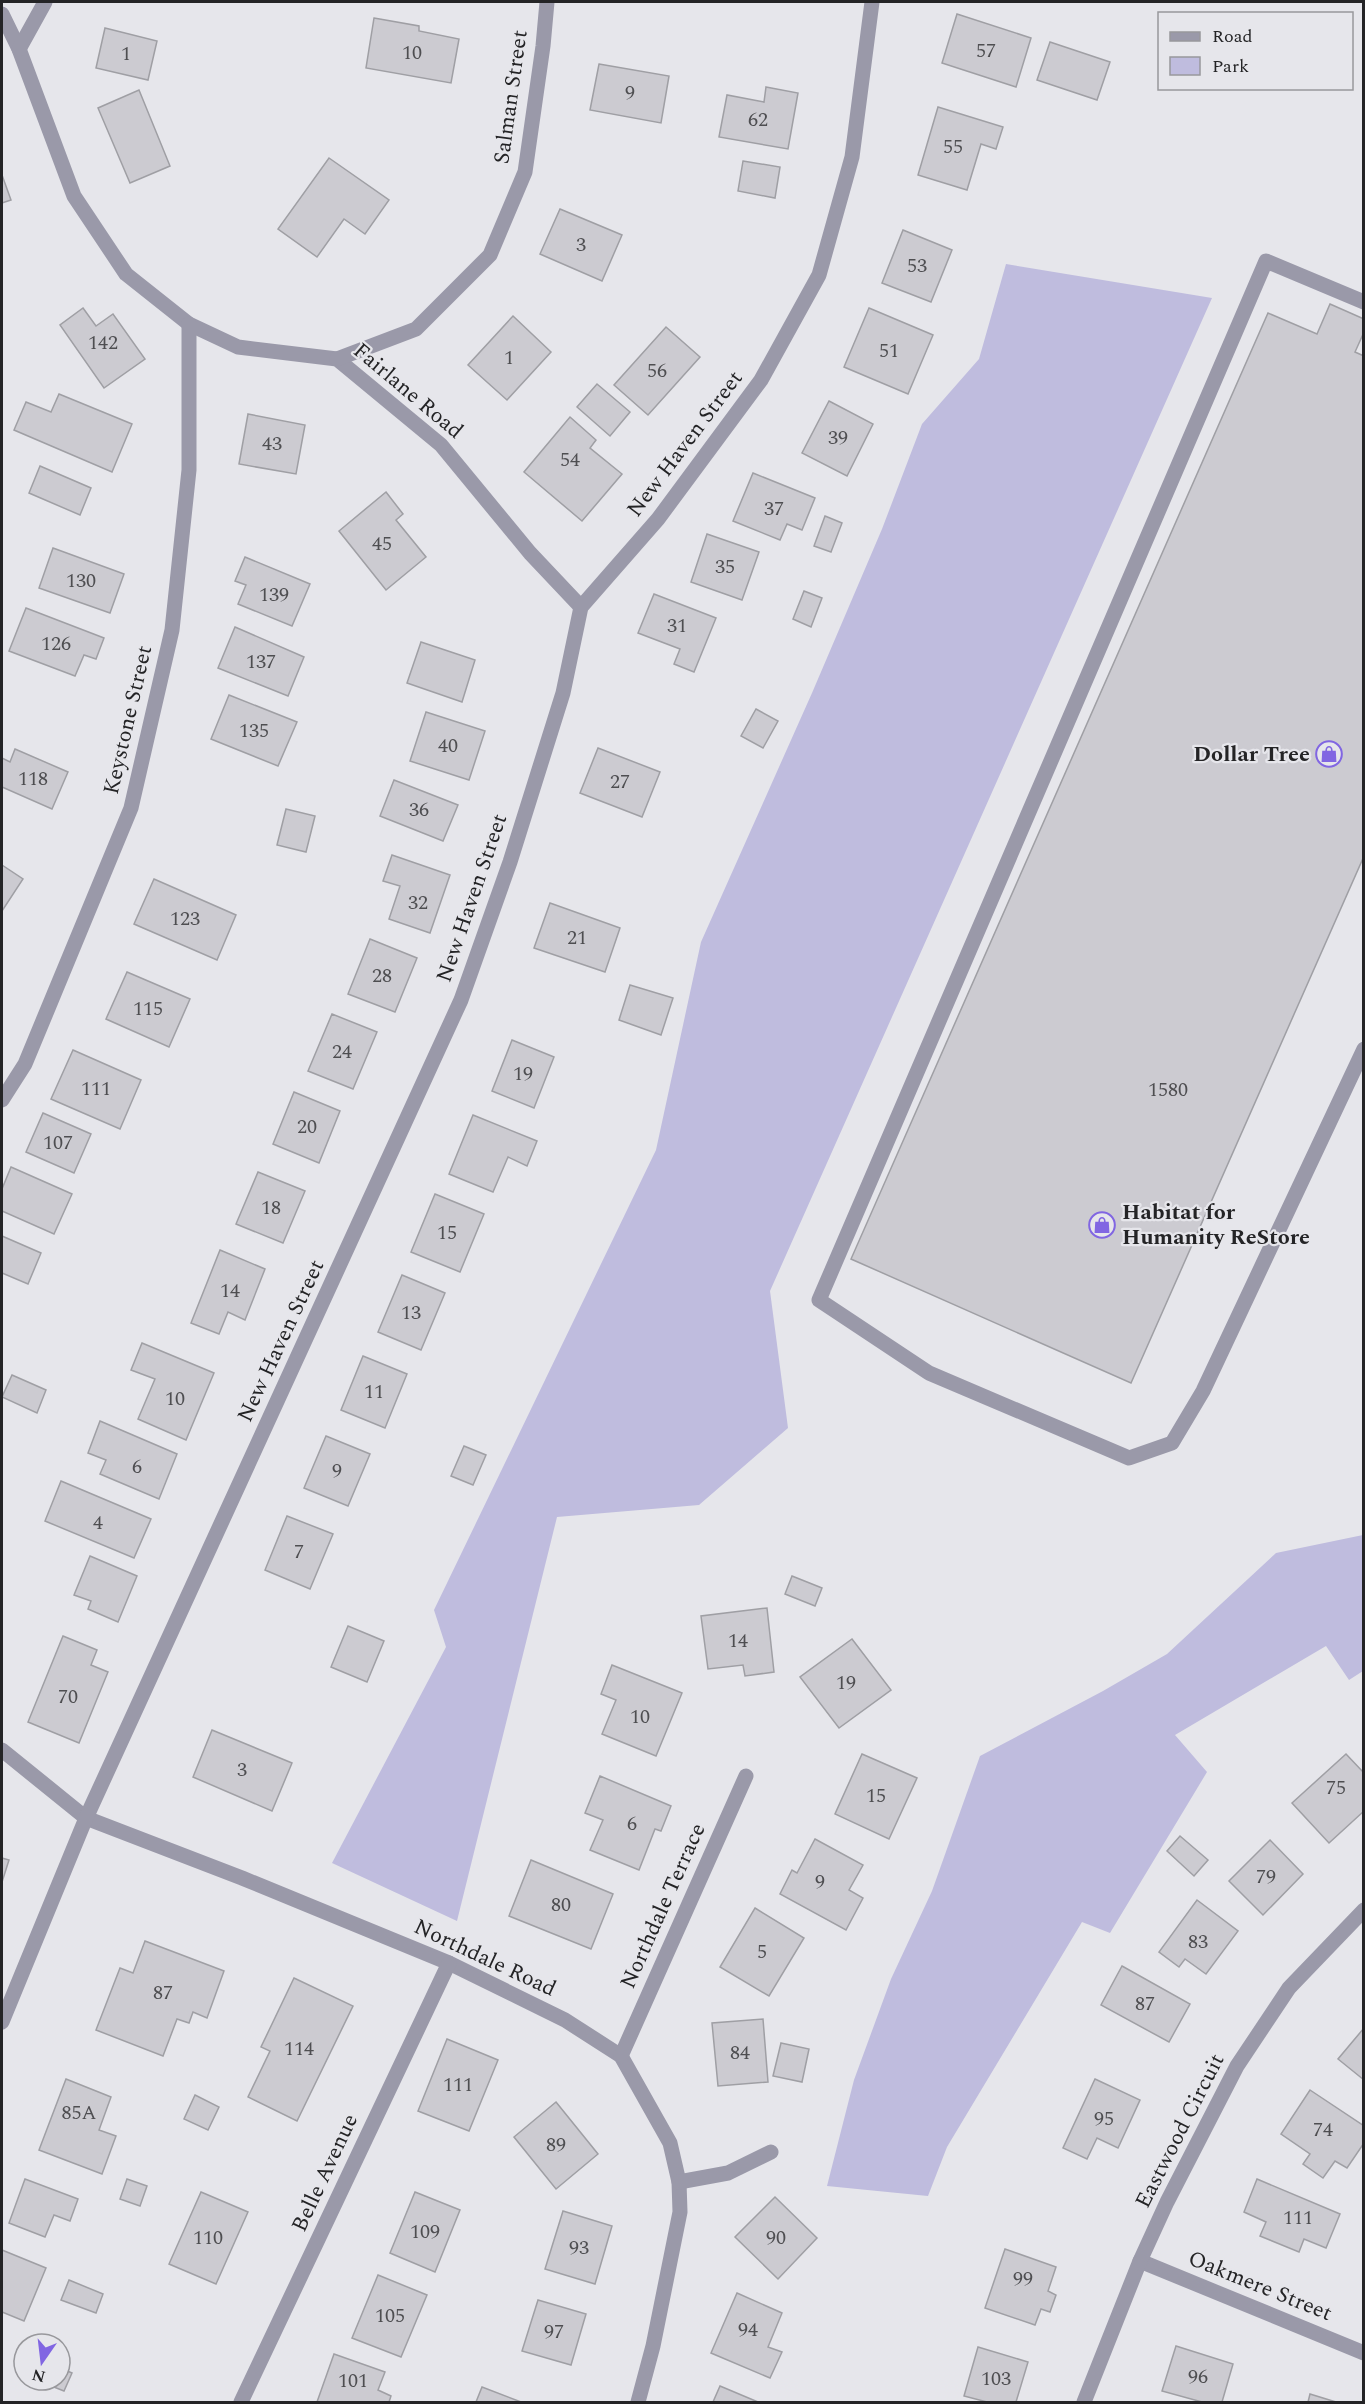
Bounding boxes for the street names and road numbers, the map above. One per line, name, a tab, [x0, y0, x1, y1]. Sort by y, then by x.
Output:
street label: Salman Street	[485, 28, 537, 166]
street label: Fairlane Road	[346, 335, 470, 447]
street label: New Haven Street	[619, 364, 751, 524]
street label: Keystone Street	[95, 642, 161, 798]
street label: New Haven Street	[428, 809, 516, 987]
street label: New Haven Street	[229, 1254, 333, 1428]
street label: Northdale Terrace	[612, 1818, 714, 1994]
street label: Northdale Road	[408, 1911, 562, 2005]
street label: Eastwood Circuit	[1127, 2048, 1233, 2214]
street label: Belle Avenue	[283, 2108, 367, 2238]
street label: Oakmere Street	[1183, 2242, 1337, 2330]

